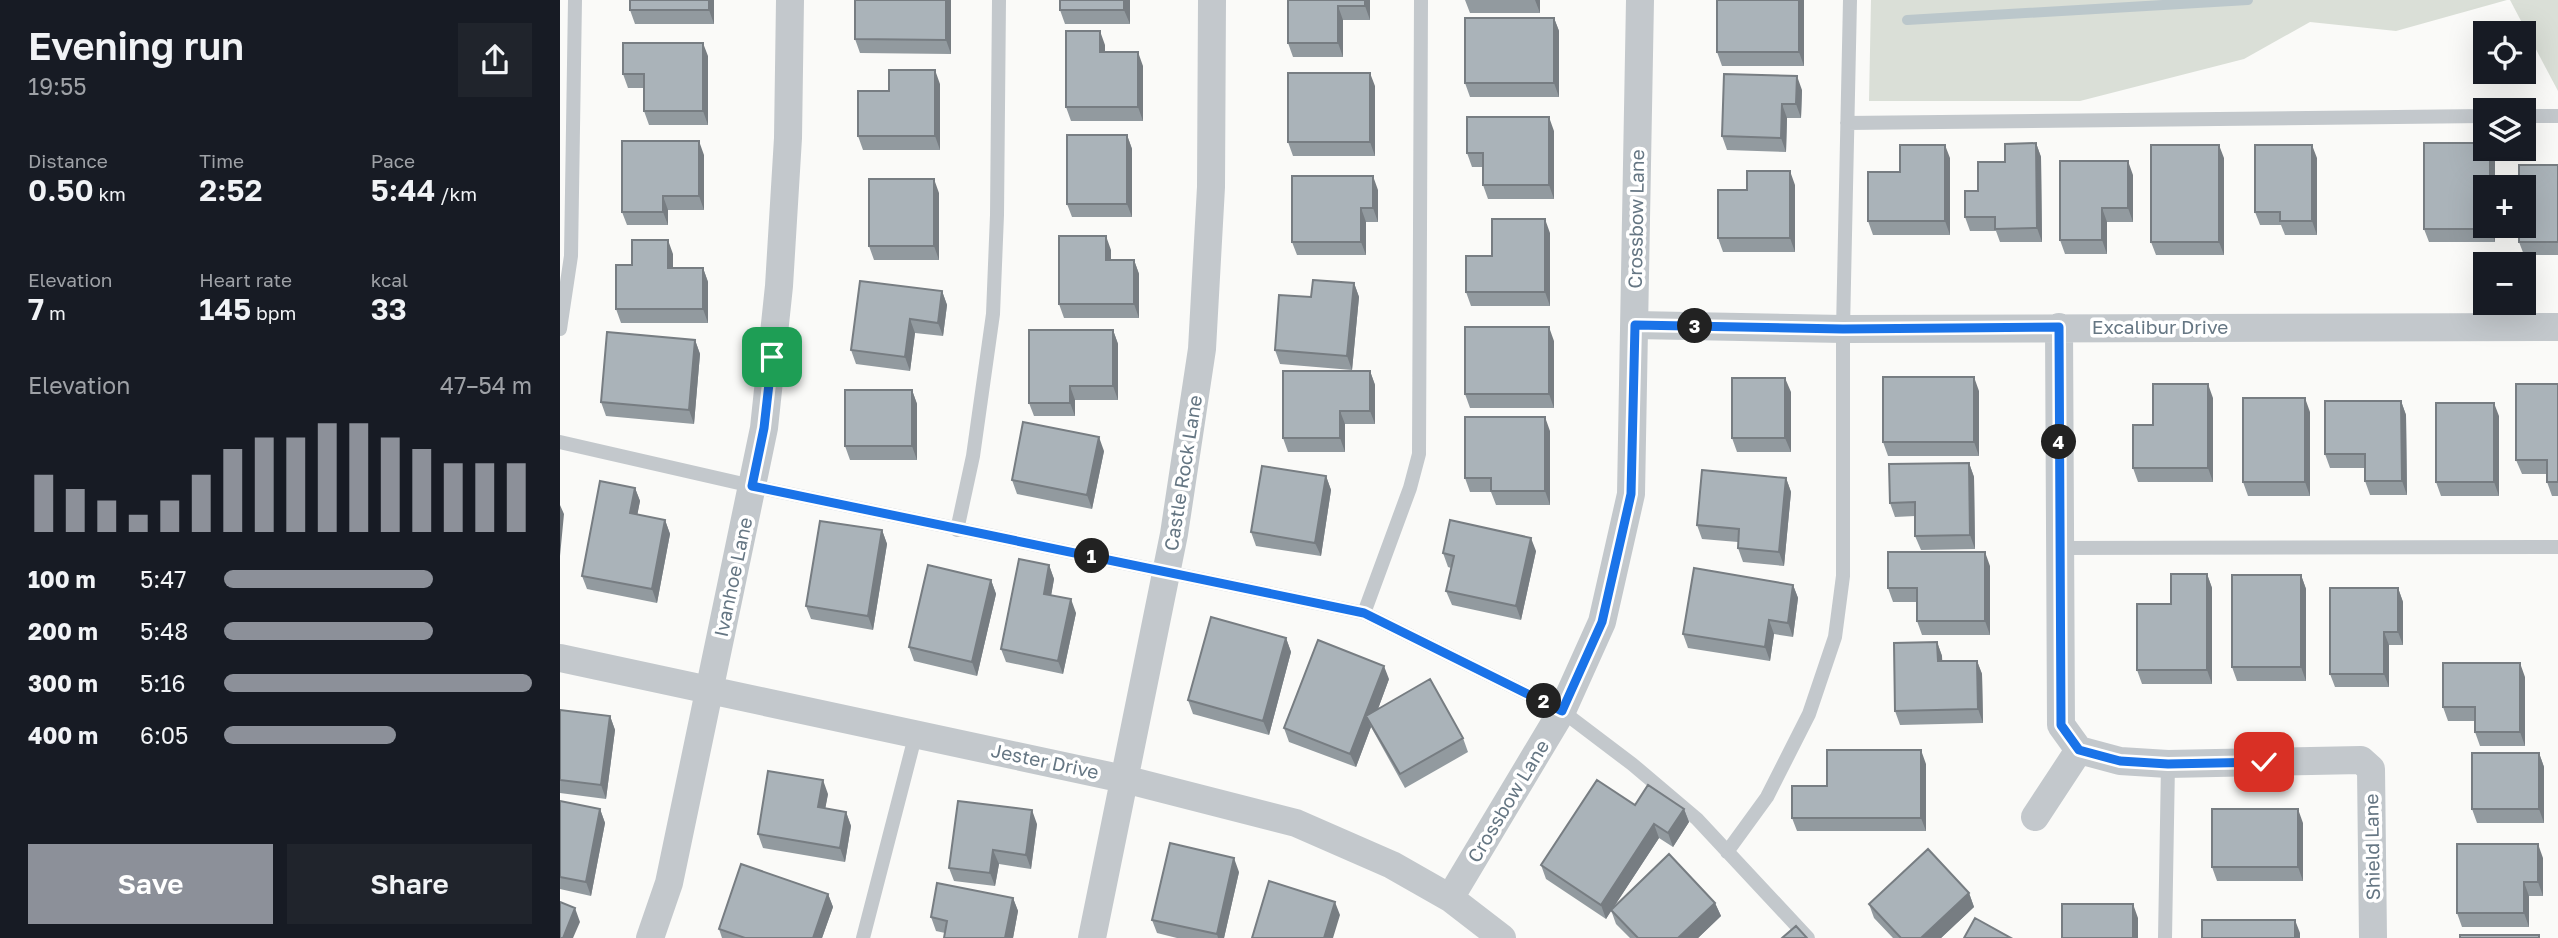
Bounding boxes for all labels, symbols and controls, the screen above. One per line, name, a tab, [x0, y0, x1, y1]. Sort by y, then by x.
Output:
map controls	[2473, 21, 2536, 315]
button: locate	[2473, 21, 2536, 84]
text: Evening run	[28, 23, 244, 68]
button: share	[458, 23, 532, 97]
text: 19:55	[28, 72, 87, 100]
button: layers	[2473, 98, 2536, 161]
text: Distance	[28, 149, 108, 172]
text: Time	[199, 149, 244, 172]
text: Pace	[371, 149, 415, 172]
street label: Crossbow Lane	[1623, 149, 1648, 289]
text: 0.50	[28, 172, 94, 208]
text: 2:52	[199, 172, 263, 208]
text: 5:44	[371, 172, 436, 208]
button: +	[2473, 175, 2536, 238]
text: km	[94, 182, 126, 205]
text: /km	[436, 182, 477, 205]
button: −	[2473, 252, 2536, 315]
text: Elevation	[28, 268, 113, 291]
text: Heart rate	[199, 268, 292, 291]
text: kcal	[371, 268, 408, 291]
text: 7	[28, 291, 44, 327]
text: 145	[199, 291, 251, 327]
text: 33	[371, 291, 407, 327]
text: m	[44, 301, 66, 324]
text: bpm	[251, 301, 296, 324]
pin: 3	[1678, 308, 1712, 344]
text: 3	[1689, 314, 1700, 337]
street label: Excalibur Drive	[2092, 315, 2228, 338]
pin	[742, 327, 802, 387]
icon: arrive	[753, 338, 791, 376]
text: Elevation	[28, 371, 130, 399]
text: 47–54 m	[440, 371, 532, 399]
street label: Castle Rock Lane	[1159, 393, 1206, 552]
pin: 4	[2042, 424, 2076, 460]
text: 4	[2053, 430, 2064, 453]
street label: Ivanhoe Lane	[709, 515, 756, 639]
pin: 1	[1074, 538, 1110, 574]
text: 1	[1087, 544, 1096, 567]
text: 100 m	[28, 565, 96, 593]
text: 5:47	[140, 565, 186, 593]
text: 200 m	[28, 617, 98, 645]
text: 5:48	[140, 617, 188, 645]
text: 300 m	[28, 669, 98, 697]
text: 5:16	[140, 669, 185, 697]
pin: 2	[1527, 684, 1562, 718]
text: 2	[1538, 689, 1549, 712]
text: 400 m	[28, 721, 98, 749]
text: 6:05	[140, 721, 188, 749]
pin	[2234, 732, 2294, 792]
street label: Crossbow Lane	[1462, 735, 1553, 866]
street label: Jester Drive	[989, 738, 1101, 783]
icon: check	[2245, 743, 2283, 781]
street label: Shield Lane	[2359, 793, 2384, 901]
button: Save	[28, 844, 273, 924]
button: Share	[287, 844, 532, 924]

